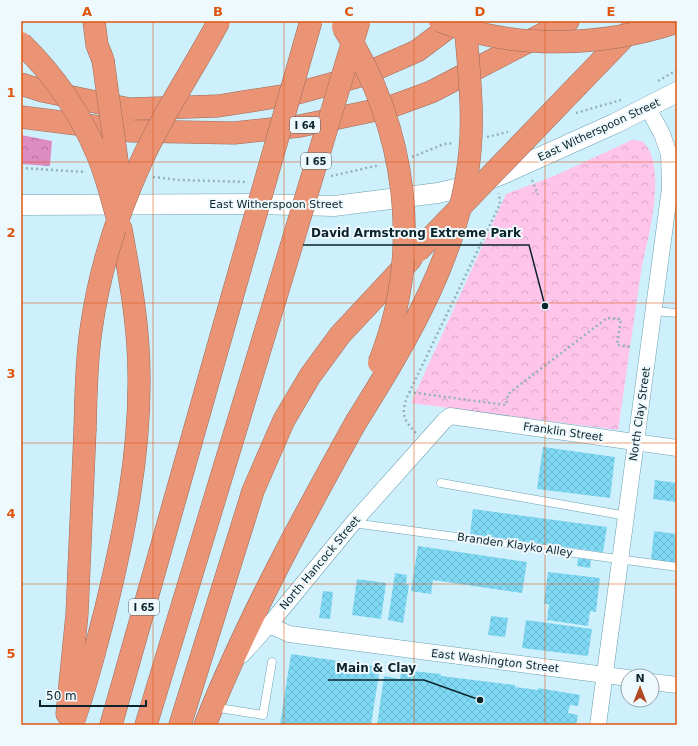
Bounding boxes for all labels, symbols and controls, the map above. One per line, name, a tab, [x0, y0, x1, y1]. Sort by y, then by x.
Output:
text: A	[82, 4, 92, 19]
text: B	[213, 4, 223, 19]
text: C	[344, 4, 354, 19]
text: D	[475, 4, 486, 19]
text: E	[607, 4, 615, 19]
text: 1	[6, 85, 16, 100]
street label: East Witherspoon Street	[536, 96, 663, 164]
road number: I 64	[290, 117, 320, 133]
road number: I 65	[301, 153, 331, 169]
street label: East Witherspoon Street	[209, 198, 343, 211]
callout: David Armstrong Extreme Park	[303, 221, 529, 245]
text: 2	[6, 225, 16, 240]
text: David Armstrong Extreme Park	[311, 226, 522, 240]
street label: North Clay Street	[627, 365, 653, 462]
text: 3	[6, 366, 16, 381]
street label: Franklin Street	[522, 420, 604, 444]
text: 4	[6, 506, 16, 521]
street label: North Hancock Street	[277, 513, 363, 613]
street label: Branden Klayko Alley	[456, 530, 574, 560]
road number: I 65	[129, 599, 159, 615]
text: 5	[6, 646, 16, 661]
street label: East Washington Street	[430, 647, 560, 675]
callout: Main & Clay	[328, 656, 424, 680]
text: Main & Clay	[336, 661, 416, 675]
north arrow	[620, 668, 660, 708]
text: N	[635, 672, 645, 685]
scale bar	[40, 682, 146, 708]
text: 50 m	[46, 689, 77, 703]

